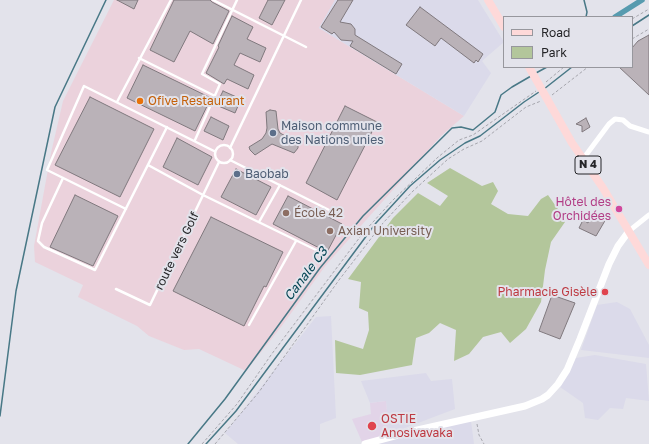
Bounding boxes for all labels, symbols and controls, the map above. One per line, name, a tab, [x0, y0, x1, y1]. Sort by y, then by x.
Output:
legend	[503, 16, 633, 68]
text: Road	[541, 25, 570, 40]
text: Park	[541, 45, 567, 60]
place label: Ofive Restaurant	[148, 94, 245, 108]
marker: Ofive Restaurant	[135, 96, 145, 106]
place label: Maison commune des Nations unies	[281, 119, 384, 147]
marker: Maison commune des Nations unies	[268, 128, 278, 138]
road number: N 4	[575, 156, 601, 174]
place label: Baobab	[245, 167, 289, 181]
marker: Baobab	[232, 169, 242, 179]
place label: Hôtel des Orchidées	[553, 195, 611, 223]
marker: Hôtel des Orchidées	[614, 204, 624, 214]
place label: École 42	[294, 206, 343, 220]
marker: École 42	[281, 208, 291, 218]
street label: route vers Golf	[152, 210, 202, 292]
place label: Axian University	[338, 224, 432, 238]
marker: Axian University	[325, 226, 335, 236]
water label: Canale C3	[281, 244, 331, 304]
place label: Pharmacie Gisèle	[498, 285, 597, 299]
marker: Pharmacie Gisèle	[600, 287, 610, 297]
place label: OSTIE Anosivavaka	[381, 412, 453, 440]
marker: OSTIE Anosivavaka	[366, 420, 378, 432]

